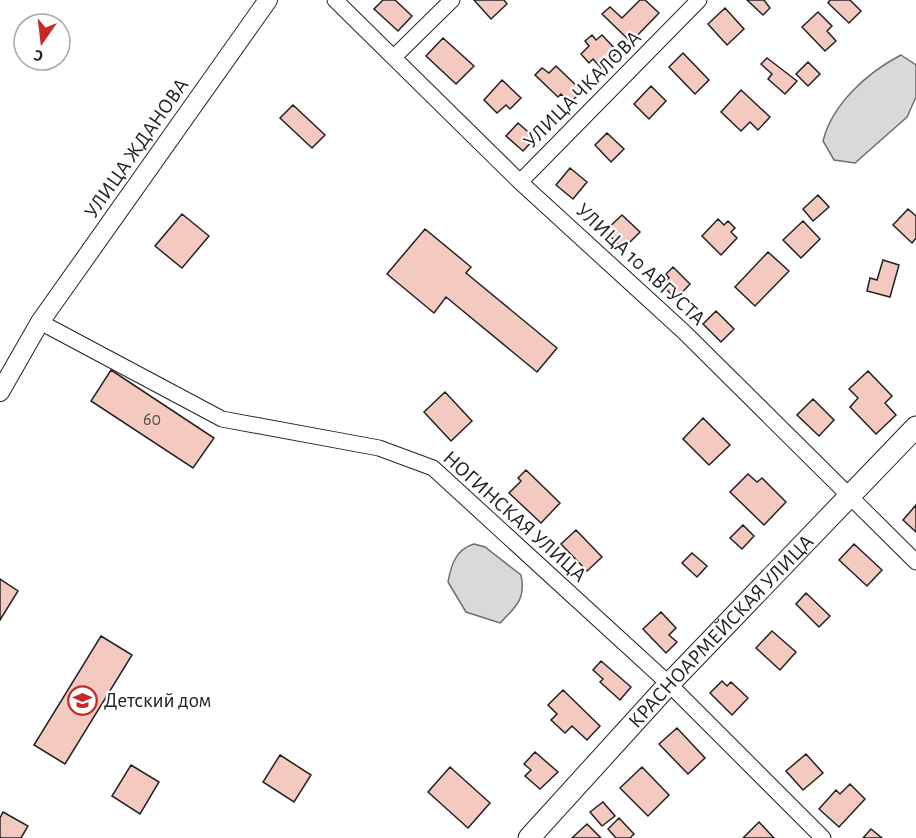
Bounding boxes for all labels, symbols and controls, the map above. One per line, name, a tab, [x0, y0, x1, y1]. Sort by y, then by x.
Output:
north arrow	[12, 12, 72, 72]
street label: УЛИЦА ЧКАЛОВА	[520, 27, 645, 152]
text: С	[32, 47, 45, 64]
street label: УЛИЦА ЖДАНОВА	[80, 75, 192, 222]
street label: УЛИЦА 10 АВГУСТА	[572, 199, 709, 329]
house number: 60	[143, 411, 161, 429]
street label: НОГИНСКАЯ УЛИЦА	[439, 447, 590, 586]
street label: КРАСНОАРМЕЙСКАЯ УЛИЦА	[624, 531, 818, 732]
school or university icon: Детский дом	[67, 684, 99, 716]
place label: Детский дом	[104, 690, 212, 711]

